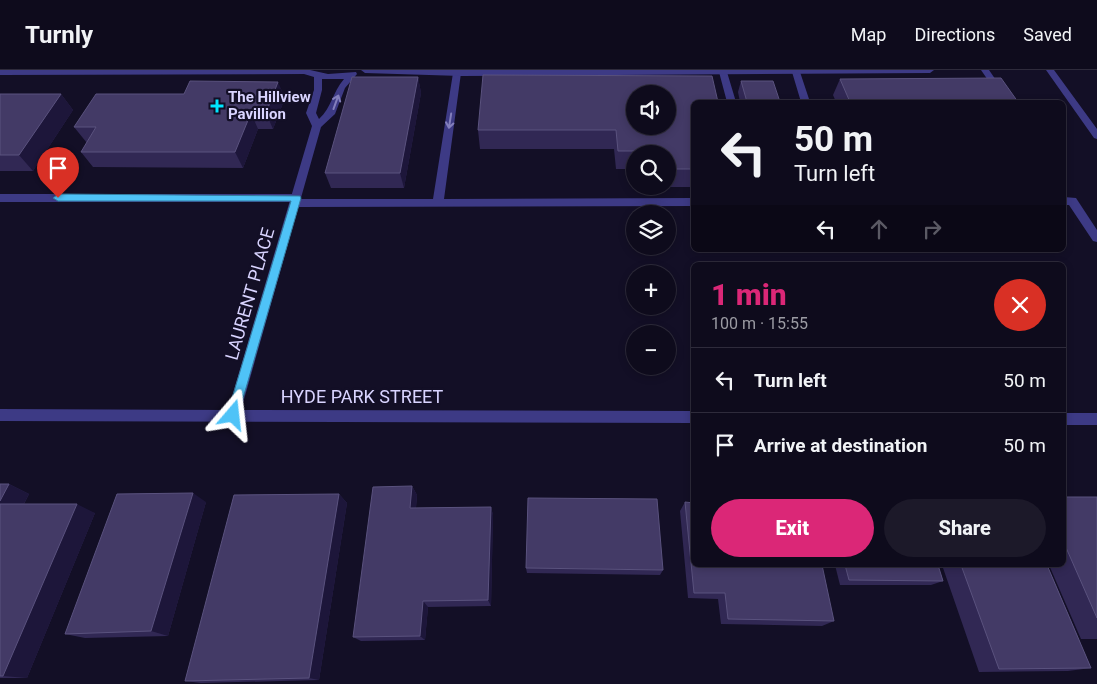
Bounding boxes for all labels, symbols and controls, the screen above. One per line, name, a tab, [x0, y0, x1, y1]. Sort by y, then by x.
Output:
text: Turnly	[25, 21, 93, 49]
text: Map	[851, 24, 886, 45]
text: Directions	[914, 24, 995, 45]
text: Saved	[1023, 24, 1072, 45]
map controls	[626, 85, 676, 375]
button: sound	[626, 85, 676, 135]
place label: The Hillview Pavillion	[228, 88, 311, 123]
one-way arrow	[332, 95, 341, 110]
marker: The Hillview Pavillion	[210, 99, 224, 113]
one-way arrow	[445, 113, 455, 129]
text: 50 m	[794, 119, 873, 160]
icon: left	[711, 120, 776, 185]
button: search	[626, 145, 676, 195]
pin	[37, 147, 79, 198]
icon: arrive	[44, 154, 72, 182]
text: Turn left	[794, 161, 875, 186]
button: layers	[626, 205, 676, 255]
icon: left	[812, 215, 840, 243]
icon: ahead	[865, 215, 893, 243]
icon: right	[918, 215, 946, 243]
street label: LAURENT PLACE	[221, 225, 278, 362]
button: +	[626, 265, 676, 315]
text: 1 min	[711, 277, 787, 312]
button: close	[994, 279, 1046, 331]
text: 100 m · 15:55	[711, 314, 808, 333]
button: −	[626, 325, 676, 375]
icon: left	[711, 366, 739, 394]
text: Turn left	[754, 369, 827, 392]
text: 50 m	[1003, 369, 1046, 392]
street label: HYDE PARK STREET	[281, 386, 444, 407]
position arrow	[206, 388, 258, 440]
icon: arrive	[711, 431, 739, 459]
text: Arrive at destination	[754, 434, 927, 457]
text: 50 m	[1003, 434, 1046, 457]
button: Exit	[711, 499, 874, 557]
button: Share	[884, 499, 1046, 557]

